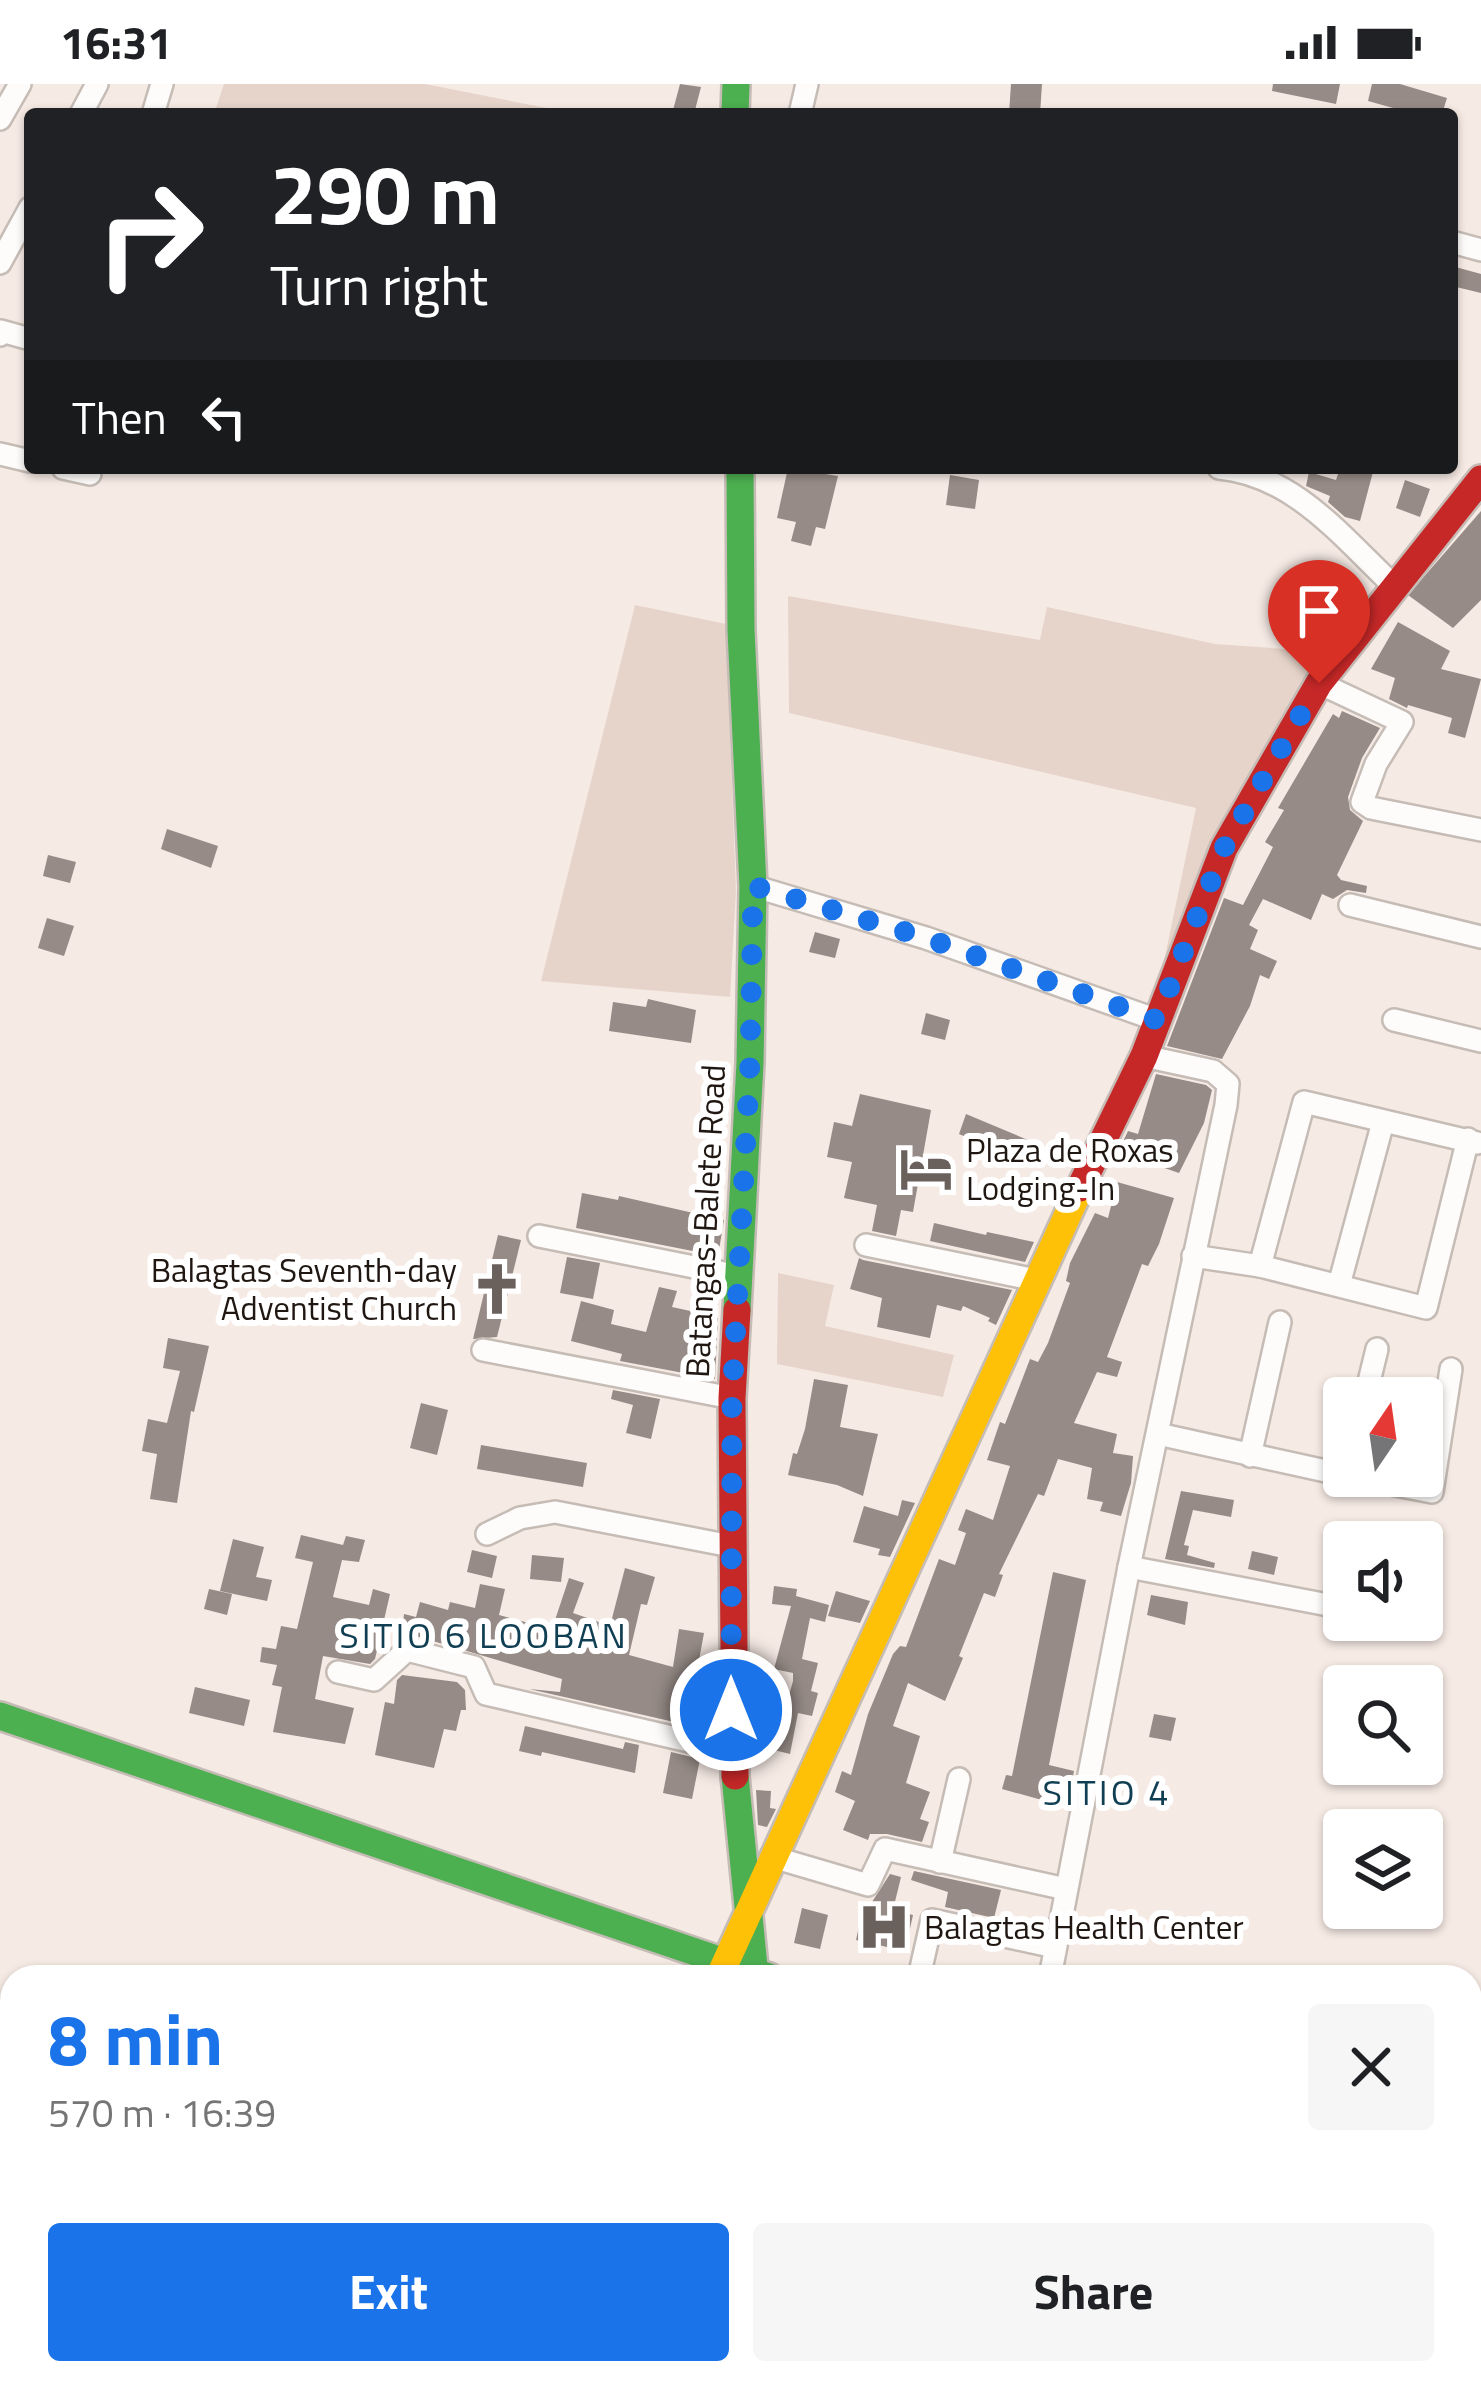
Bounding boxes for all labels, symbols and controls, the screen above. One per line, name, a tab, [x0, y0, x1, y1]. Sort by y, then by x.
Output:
text: 16:31	[60, 8, 172, 76]
text: 290 m	[270, 129, 500, 257]
icon: right	[72, 156, 228, 312]
text: Turn right	[270, 244, 488, 326]
text: Then	[72, 383, 167, 451]
icon: left	[191, 384, 257, 450]
pin	[1268, 560, 1370, 683]
icon: arrive	[1286, 578, 1352, 644]
street label: Batangas-Balete Road	[672, 1063, 738, 1379]
place label: Plaza de Roxas Lodging-In	[966, 1125, 1174, 1213]
hotel icon: Plaza de Roxas Lodging-In	[897, 1140, 955, 1198]
place label: Balagtas Seventh-day Adventist Church	[151, 1245, 457, 1333]
church icon: Balagtas Seventh-day Adventist Church	[468, 1260, 526, 1318]
north arrow	[1323, 1377, 1443, 1497]
map controls	[1323, 1377, 1443, 1929]
button: sound	[1323, 1521, 1443, 1641]
district label: SITIO 6 LOOBAN	[339, 1607, 629, 1662]
position arrow	[668, 1647, 794, 1773]
button: search	[1323, 1665, 1443, 1785]
district label: SITIO 4	[1042, 1764, 1172, 1819]
button: layers	[1323, 1809, 1443, 1929]
hospital icon: Balagtas Health Center	[855, 1898, 913, 1956]
place label: Balagtas Health Center	[924, 1902, 1244, 1952]
text: 8 min	[48, 1983, 223, 2093]
button: close	[1308, 2004, 1434, 2130]
text: 570 m · 16:39	[48, 2083, 276, 2142]
button: Exit	[48, 2223, 729, 2361]
button: Share	[753, 2223, 1434, 2361]

